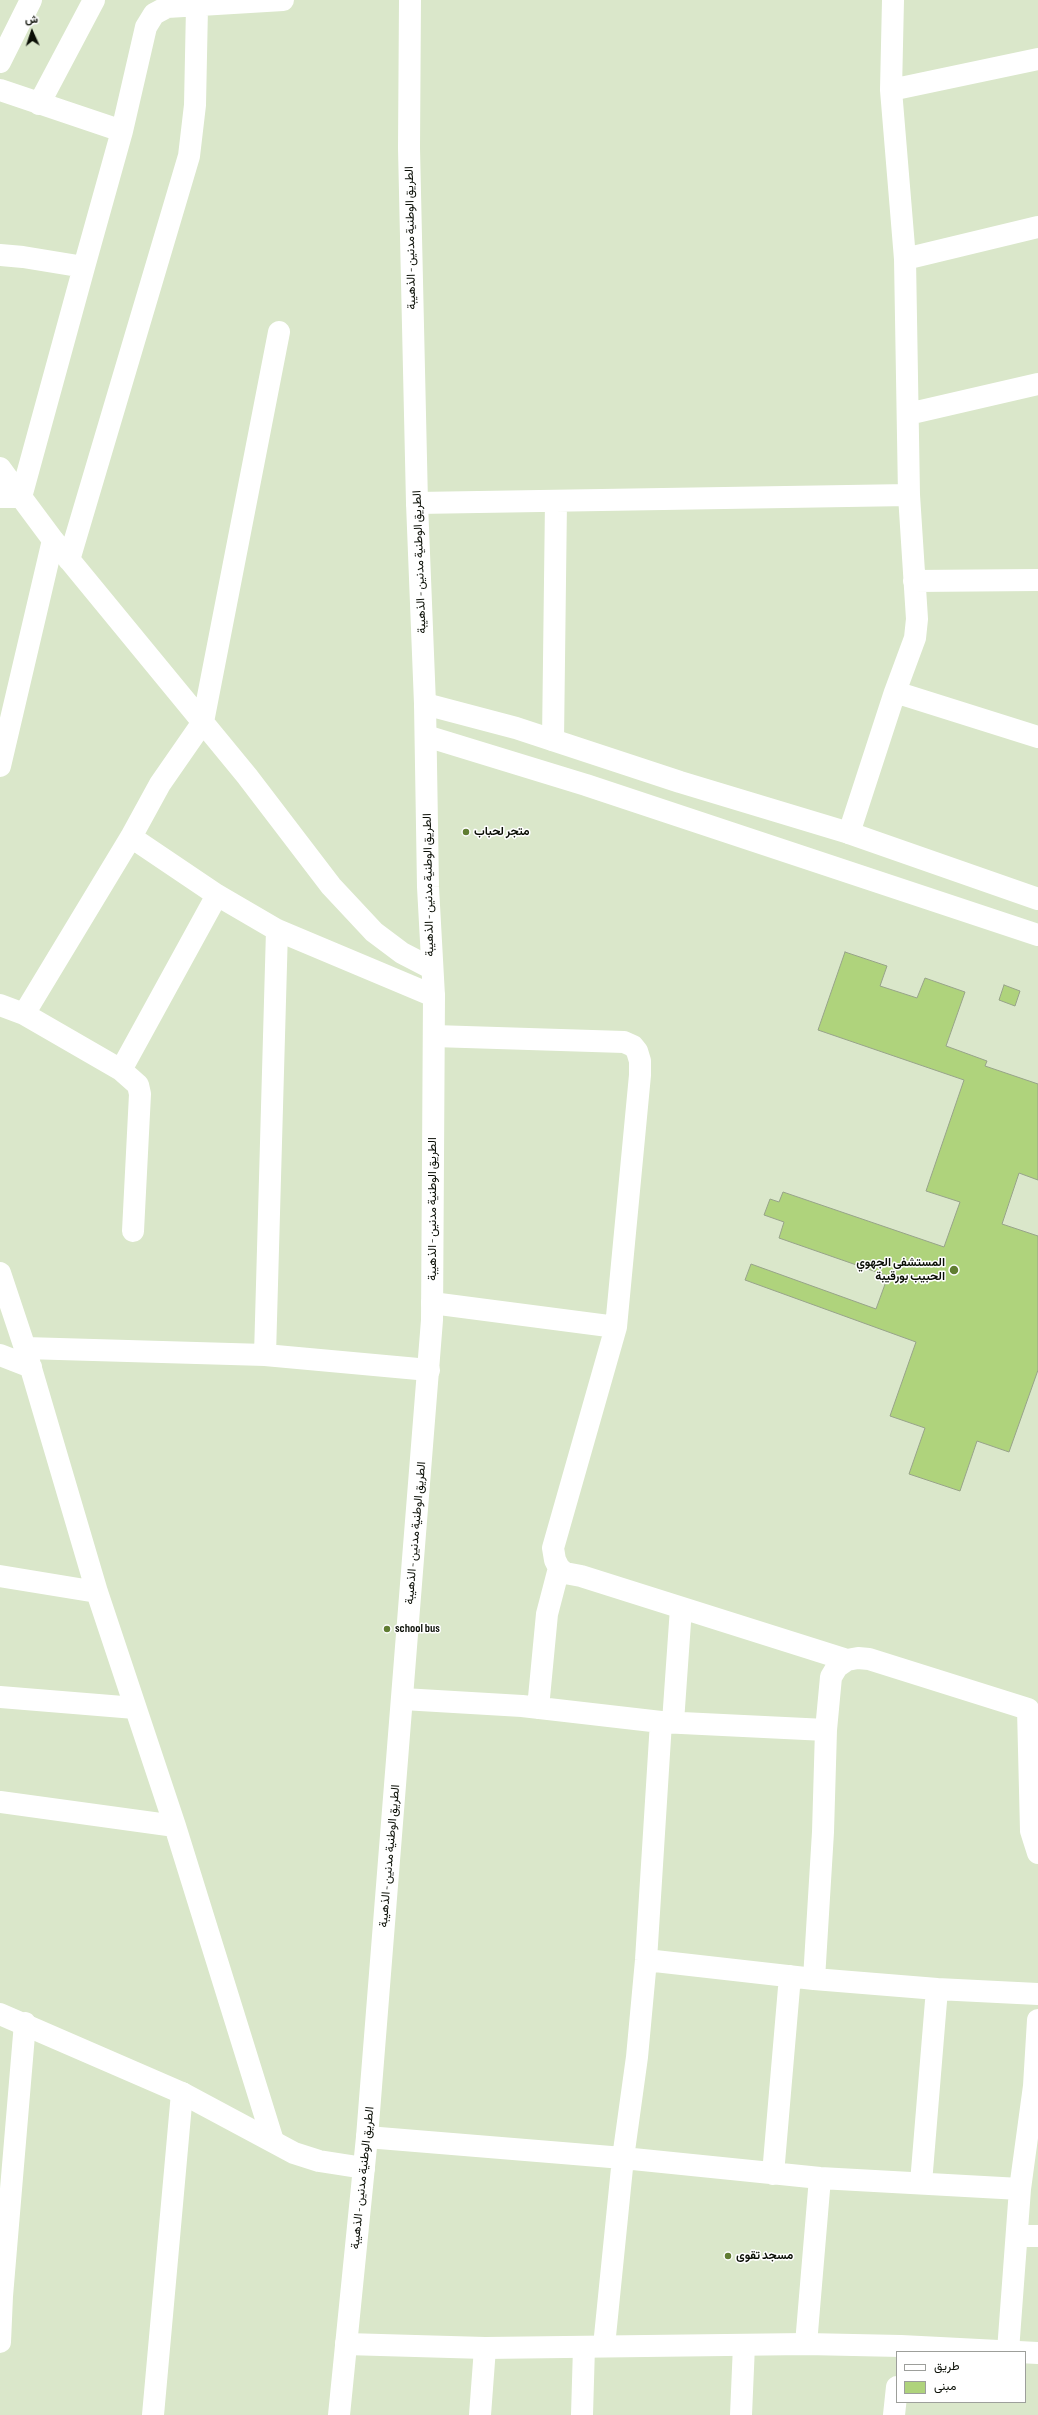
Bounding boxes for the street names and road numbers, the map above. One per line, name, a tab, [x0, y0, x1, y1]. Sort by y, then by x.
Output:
street label: الطريق الوطنية مدنين - الذهيبة	[403, 166, 419, 310]
street label: الطريق الوطنية مدنين - الذهيبة	[410, 490, 430, 634]
street label: الطريق الوطنية مدنين - الذهيبة	[421, 813, 437, 957]
street label: الطريق الوطنية مدنين - الذهيبة	[426, 1137, 440, 1281]
street label: الطريق الوطنية مدنين - الذهيبة	[403, 1461, 429, 1605]
street label: الطريق الوطنية مدنين - الذهيبة	[377, 1784, 403, 1928]
street label: الطريق الوطنية مدنين - الذهيبة	[348, 2106, 378, 2250]

